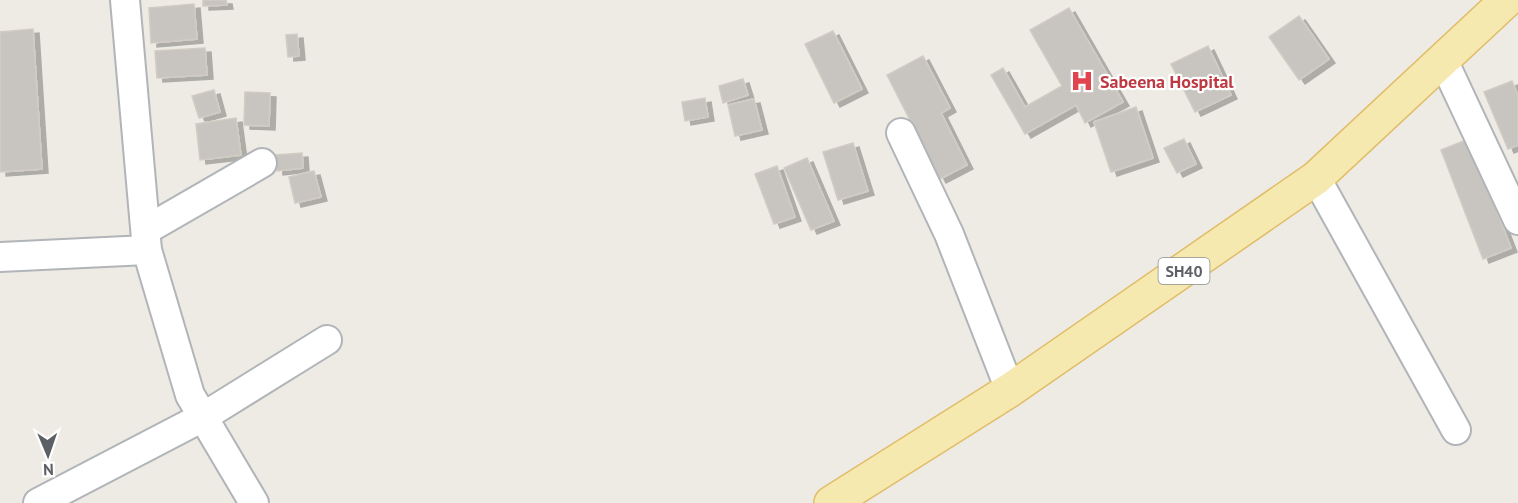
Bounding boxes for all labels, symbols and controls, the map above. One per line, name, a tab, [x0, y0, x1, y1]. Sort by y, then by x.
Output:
hospital icon: Sabeena Hospital	[1069, 68, 1095, 94]
place label: Sabeena Hospital	[1100, 70, 1234, 93]
road number: SH40	[1158, 258, 1210, 284]
north arrow	[18, 425, 78, 485]
text: N	[43, 460, 54, 480]

